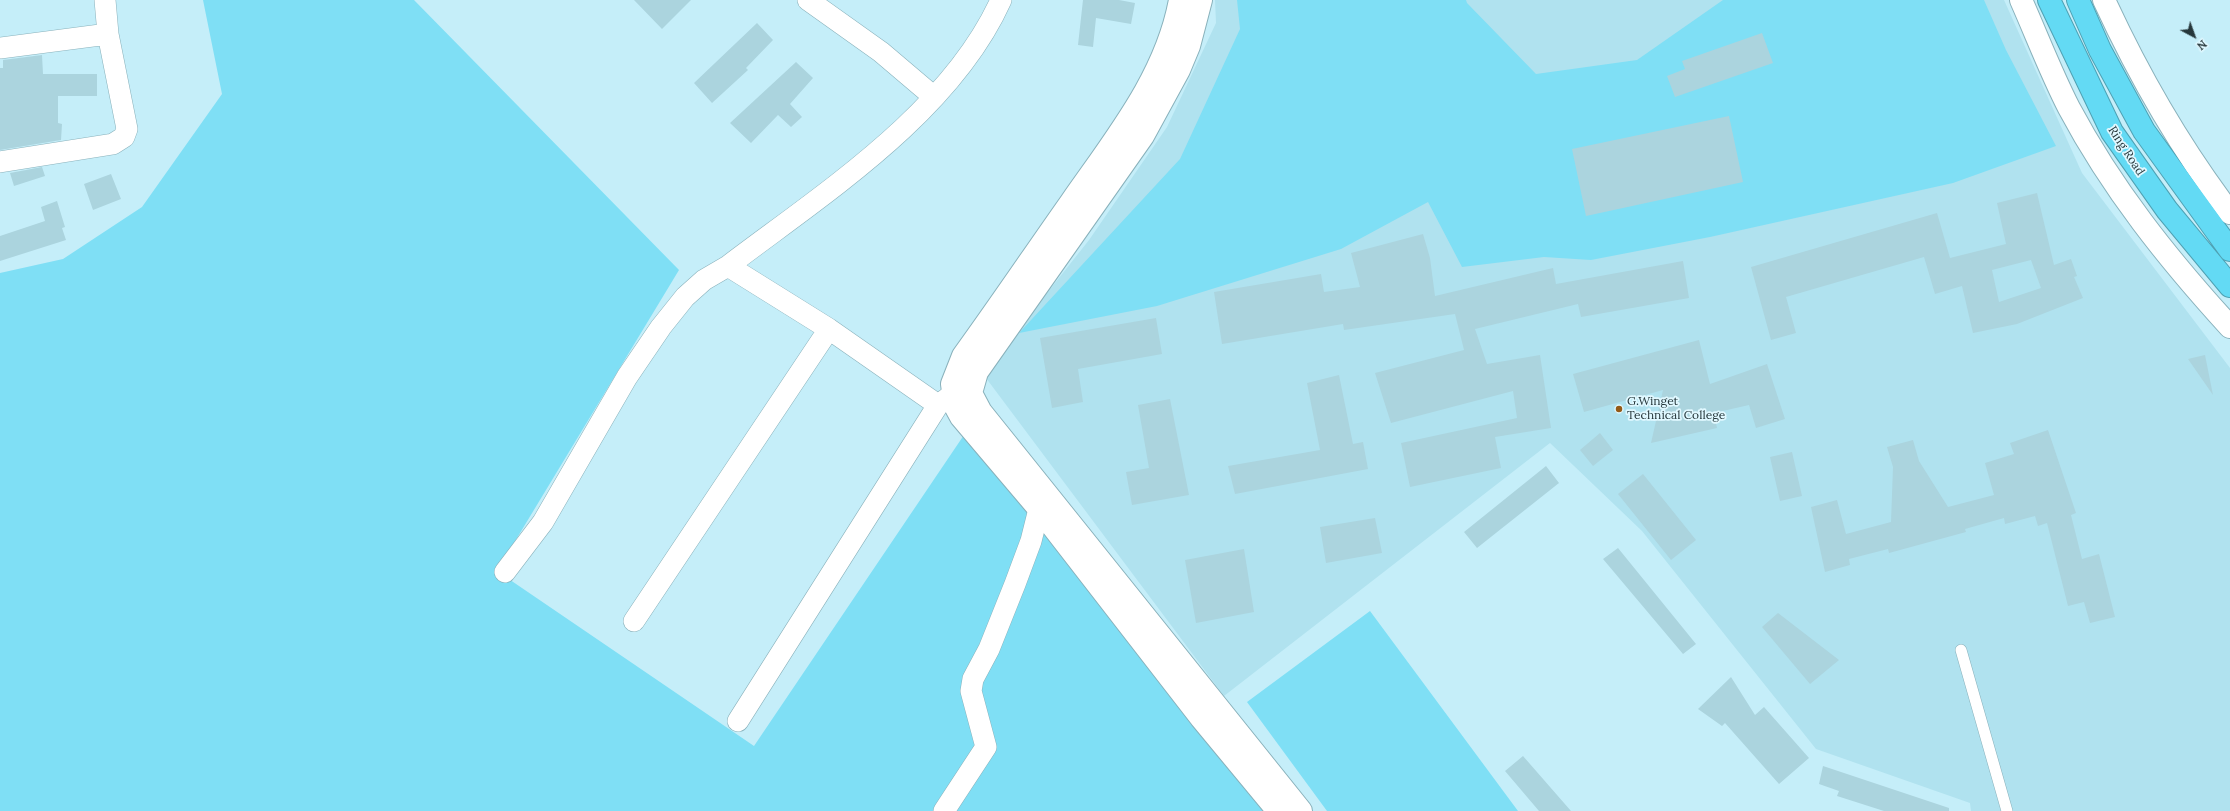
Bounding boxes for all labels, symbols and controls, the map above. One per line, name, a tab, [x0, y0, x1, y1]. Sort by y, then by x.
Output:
north arrow	[2174, 16, 2214, 56]
text: N	[2194, 37, 2210, 53]
street label: Ring Road	[2105, 124, 2147, 178]
place label: G.Winget Technical College	[1627, 395, 1725, 423]
marker: G.Winget Technical College	[1614, 404, 1624, 414]

